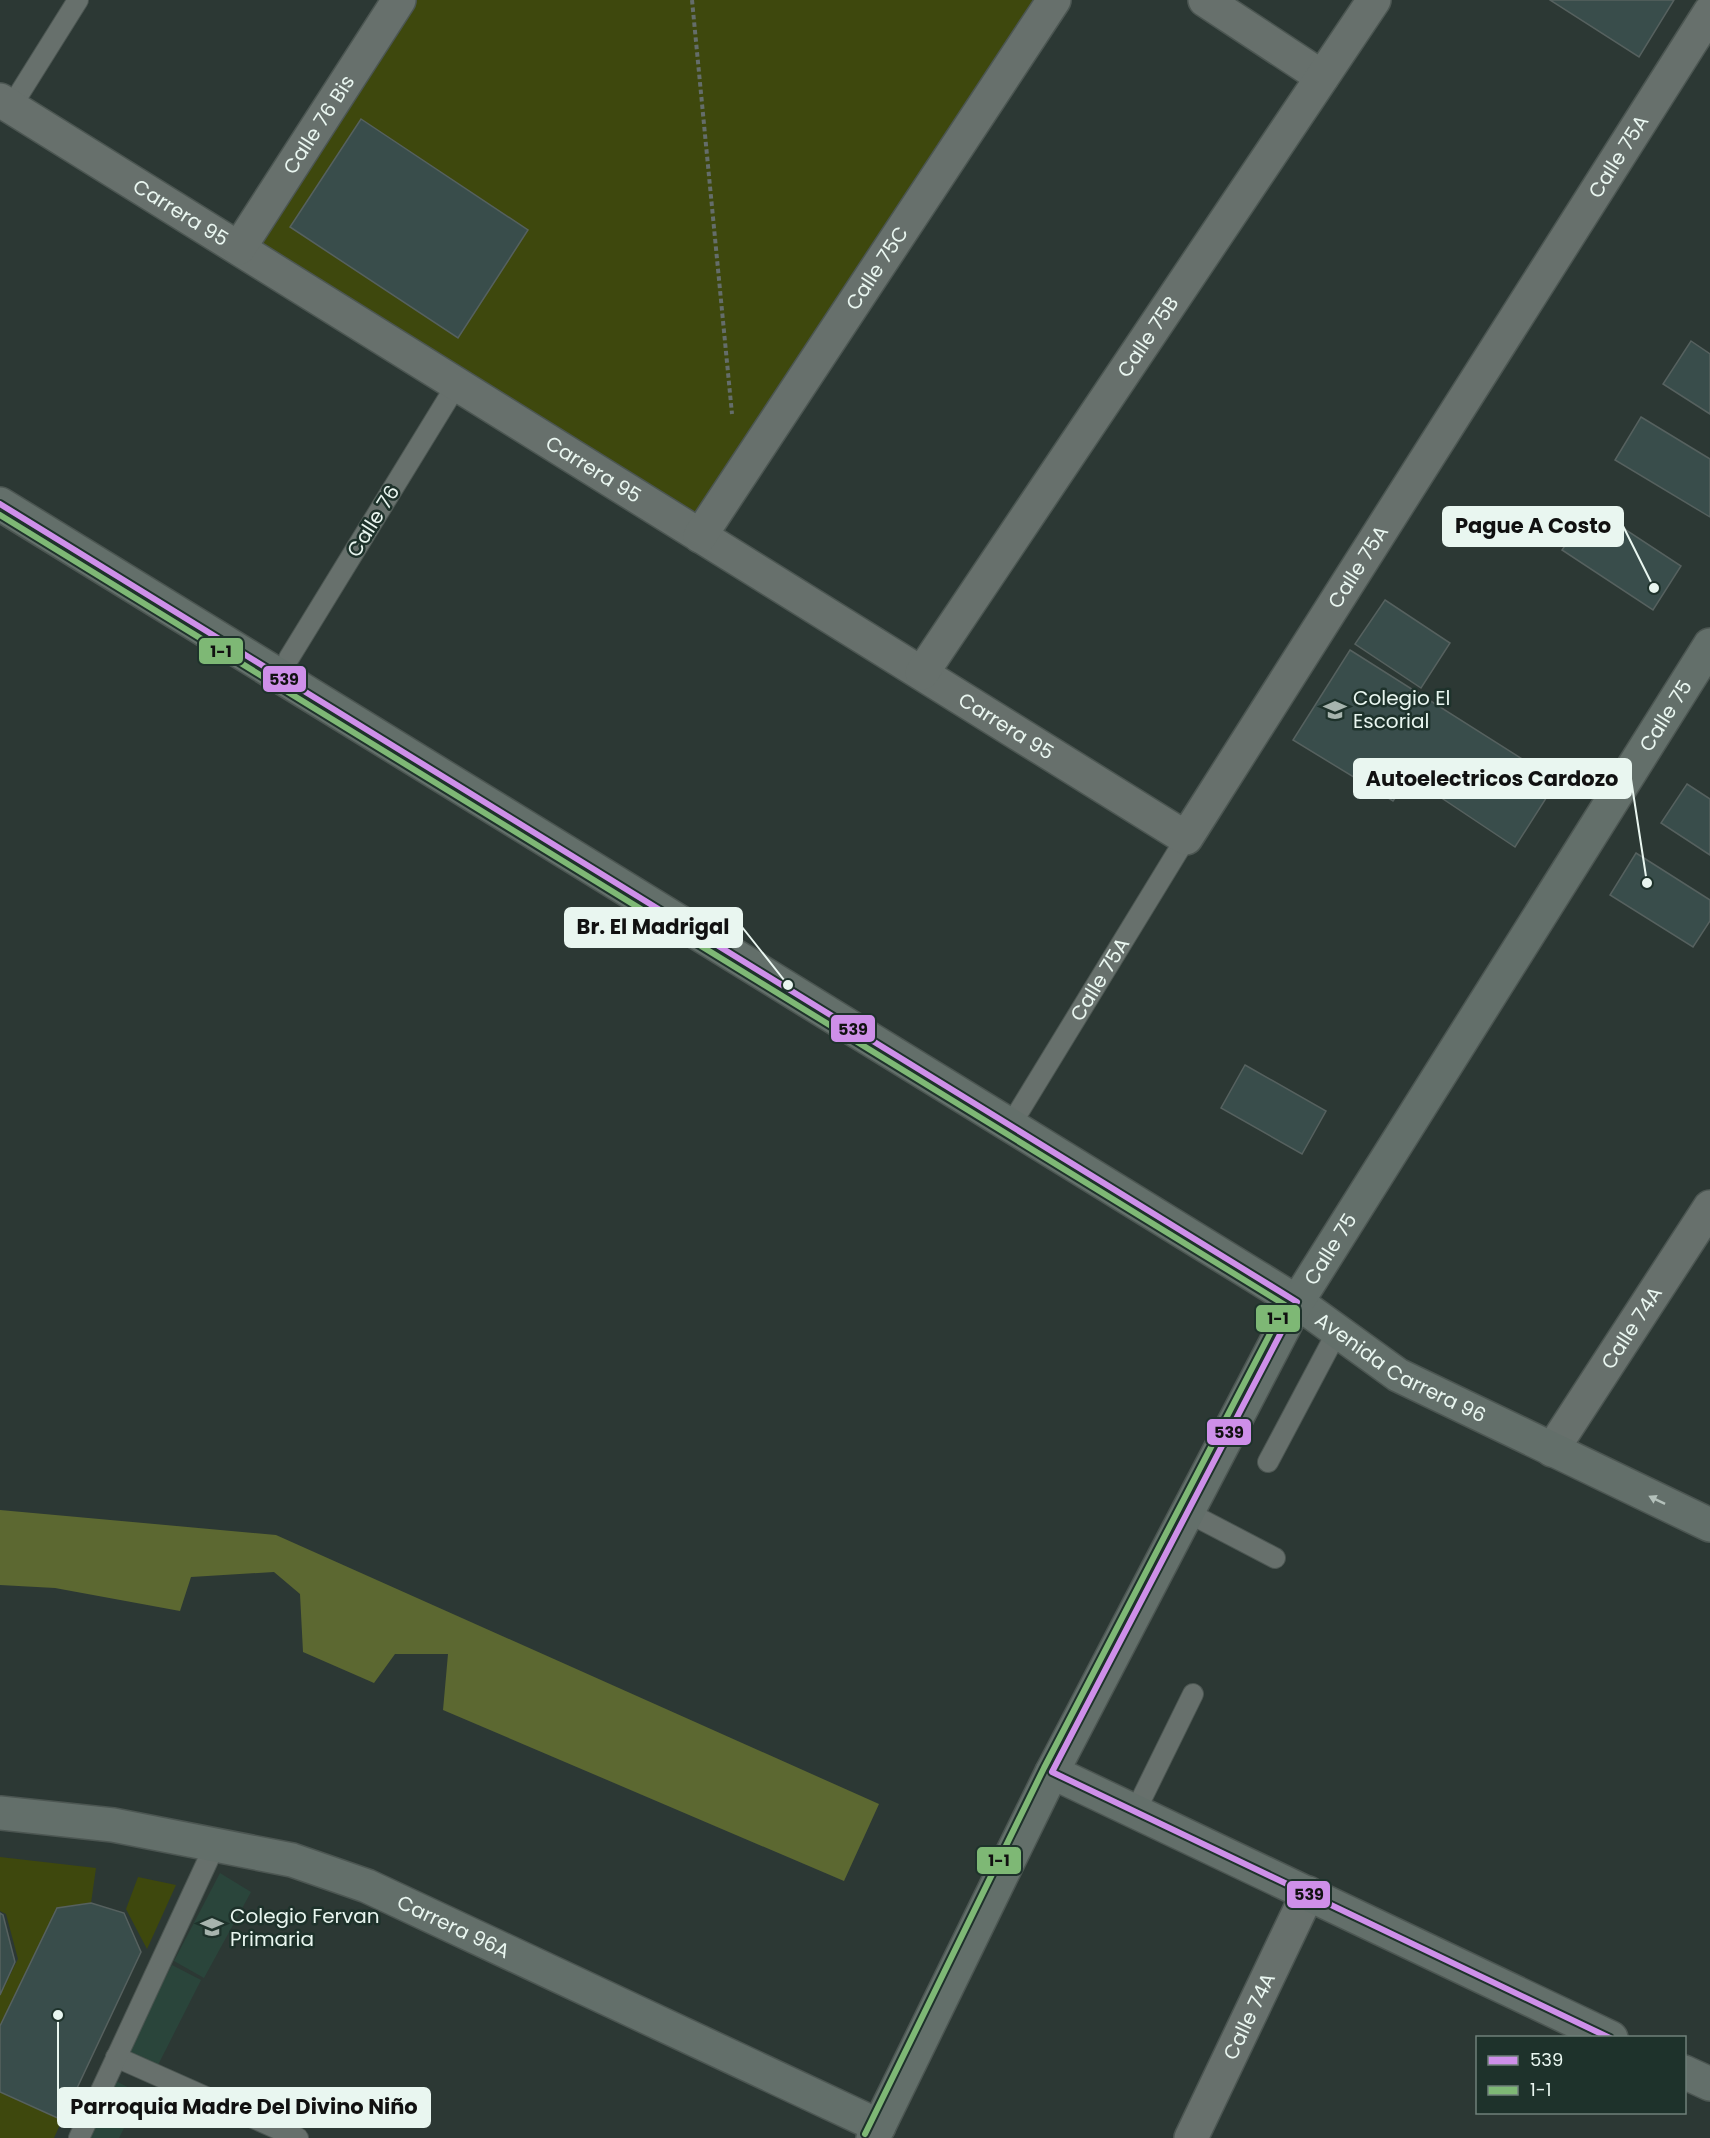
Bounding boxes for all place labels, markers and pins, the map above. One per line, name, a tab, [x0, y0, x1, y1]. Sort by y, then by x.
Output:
callout: Pague A Costo	[1443, 507, 1623, 546]
place label: Colegio El Escorial	[1353, 684, 1450, 735]
school or university icon: Colegio El Escorial	[1322, 697, 1348, 723]
callout: Autoelectricos Cardozo	[1354, 759, 1631, 798]
callout: Br. El Madrigal	[565, 908, 742, 947]
place label: Colegio Fervan Primaria	[230, 1902, 380, 1953]
school or university icon: Colegio Fervan Primaria	[199, 1914, 225, 1940]
callout: Parroquia Madre Del Divino Niño	[58, 2088, 430, 2127]

